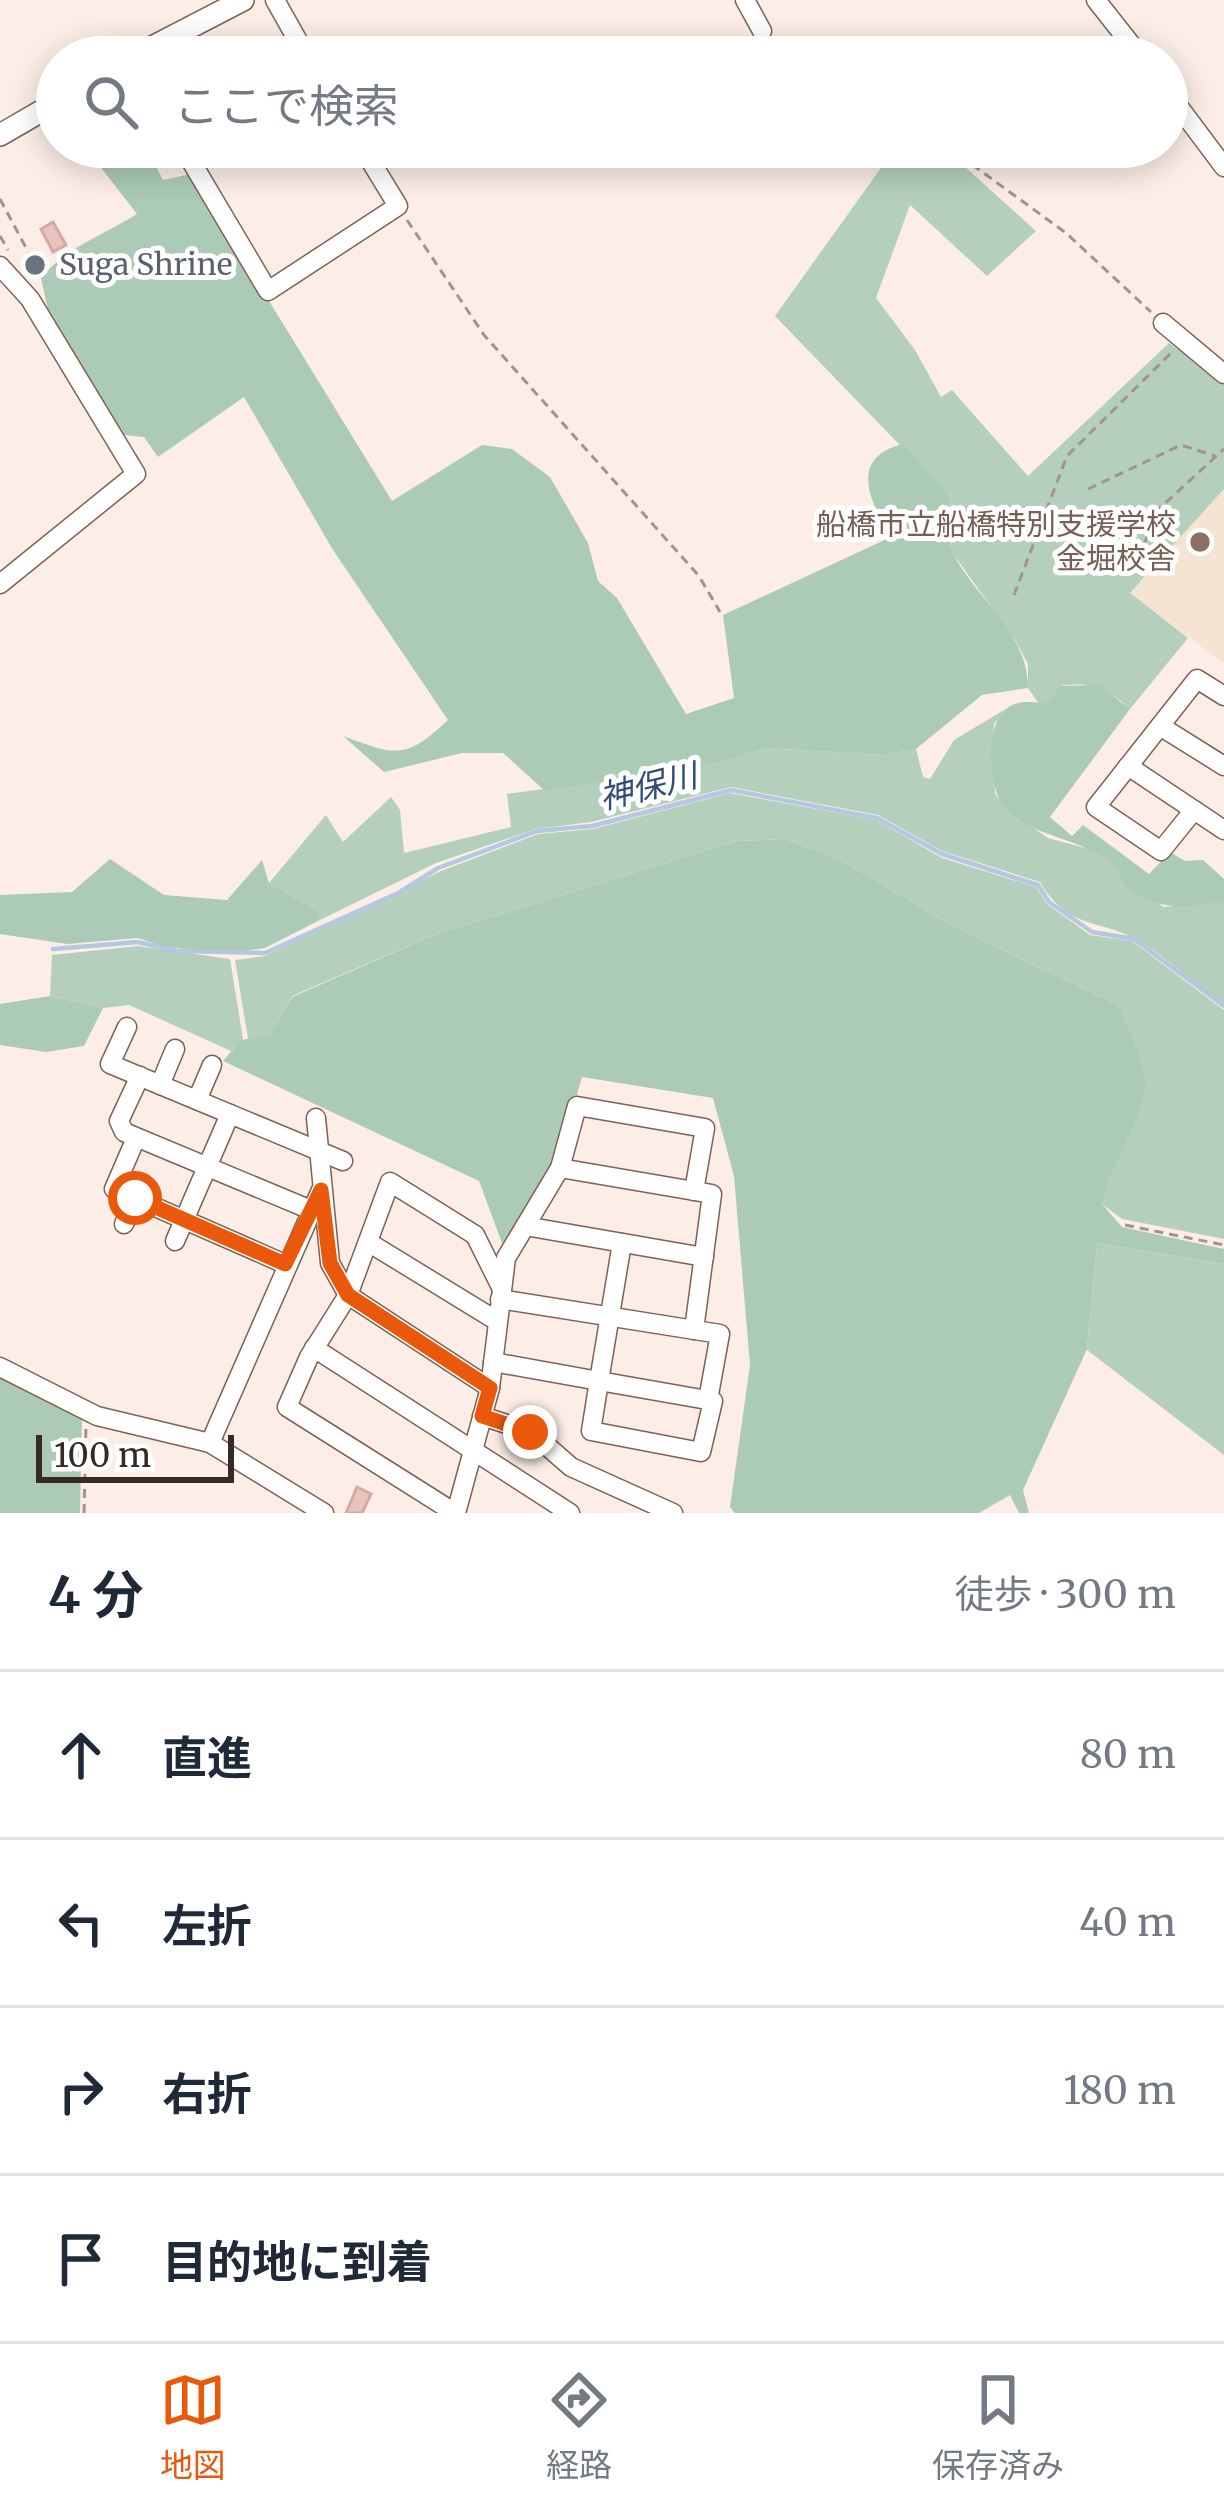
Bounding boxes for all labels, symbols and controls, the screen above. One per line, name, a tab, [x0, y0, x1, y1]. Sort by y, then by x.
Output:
search box	[36, 36, 1188, 168]
icon: search	[78, 69, 144, 135]
text: ここで検索	[174, 78, 399, 134]
place label: Suga Shrine	[59, 245, 232, 283]
marker: Suga Shrine	[22, 252, 48, 278]
place label: 船橋市立船橋特別支援学校 金堀校舎	[816, 505, 1176, 577]
marker: 船橋市立船橋特別支援学校 金堀校舎	[1187, 529, 1213, 555]
water label: 神保川	[595, 754, 704, 818]
route start	[108, 1171, 162, 1225]
route end	[503, 1405, 557, 1459]
scale bar	[36, 1429, 234, 1482]
text: 100 m	[54, 1435, 151, 1476]
text: 4 分	[48, 1563, 144, 1627]
text: 徒歩 · 300 m	[955, 1570, 1176, 1619]
icon: ahead	[48, 1722, 114, 1788]
text: 直進	[162, 1730, 252, 1786]
text: 80 m	[1080, 1730, 1176, 1779]
icon: left	[48, 1890, 114, 1956]
text: 左折	[162, 1898, 252, 1954]
text: 40 m	[1079, 1898, 1176, 1947]
icon: right	[48, 2058, 114, 2124]
text: 右折	[162, 2066, 252, 2122]
text: 180 m	[1063, 2066, 1176, 2115]
icon: arrive	[48, 2226, 114, 2292]
text: 目的地に到着	[162, 2234, 432, 2290]
tab: 地図	[160, 2367, 226, 2487]
tab: 経路	[546, 2367, 612, 2487]
tab: 保存済み	[932, 2367, 1064, 2487]

